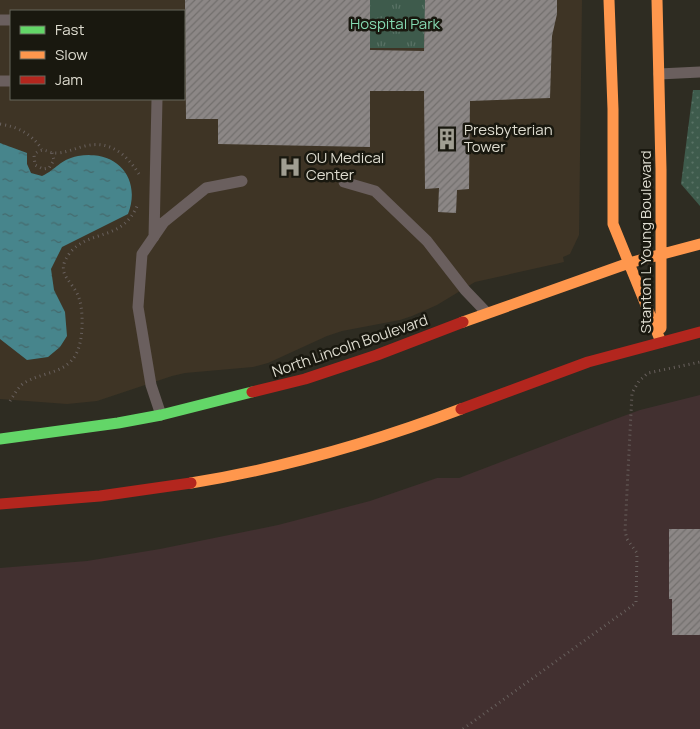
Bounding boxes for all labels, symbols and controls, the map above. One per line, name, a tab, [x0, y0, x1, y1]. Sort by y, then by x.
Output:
legend	[10, 10, 185, 100]
park label: Hospital Park	[350, 13, 441, 34]
text: Fast	[55, 19, 84, 40]
text: Slow	[55, 44, 88, 65]
text: Jam	[55, 69, 83, 90]
place label: Presbyterian Tower	[464, 119, 553, 157]
building icon: Presbyterian Tower	[434, 126, 460, 152]
place label: OU Medical Center	[306, 147, 384, 185]
street label: Stanton L Young Boulevard	[635, 150, 656, 334]
hospital icon: OU Medical Center	[277, 154, 303, 180]
street label: North Lincoln Boulevard	[269, 309, 431, 382]

